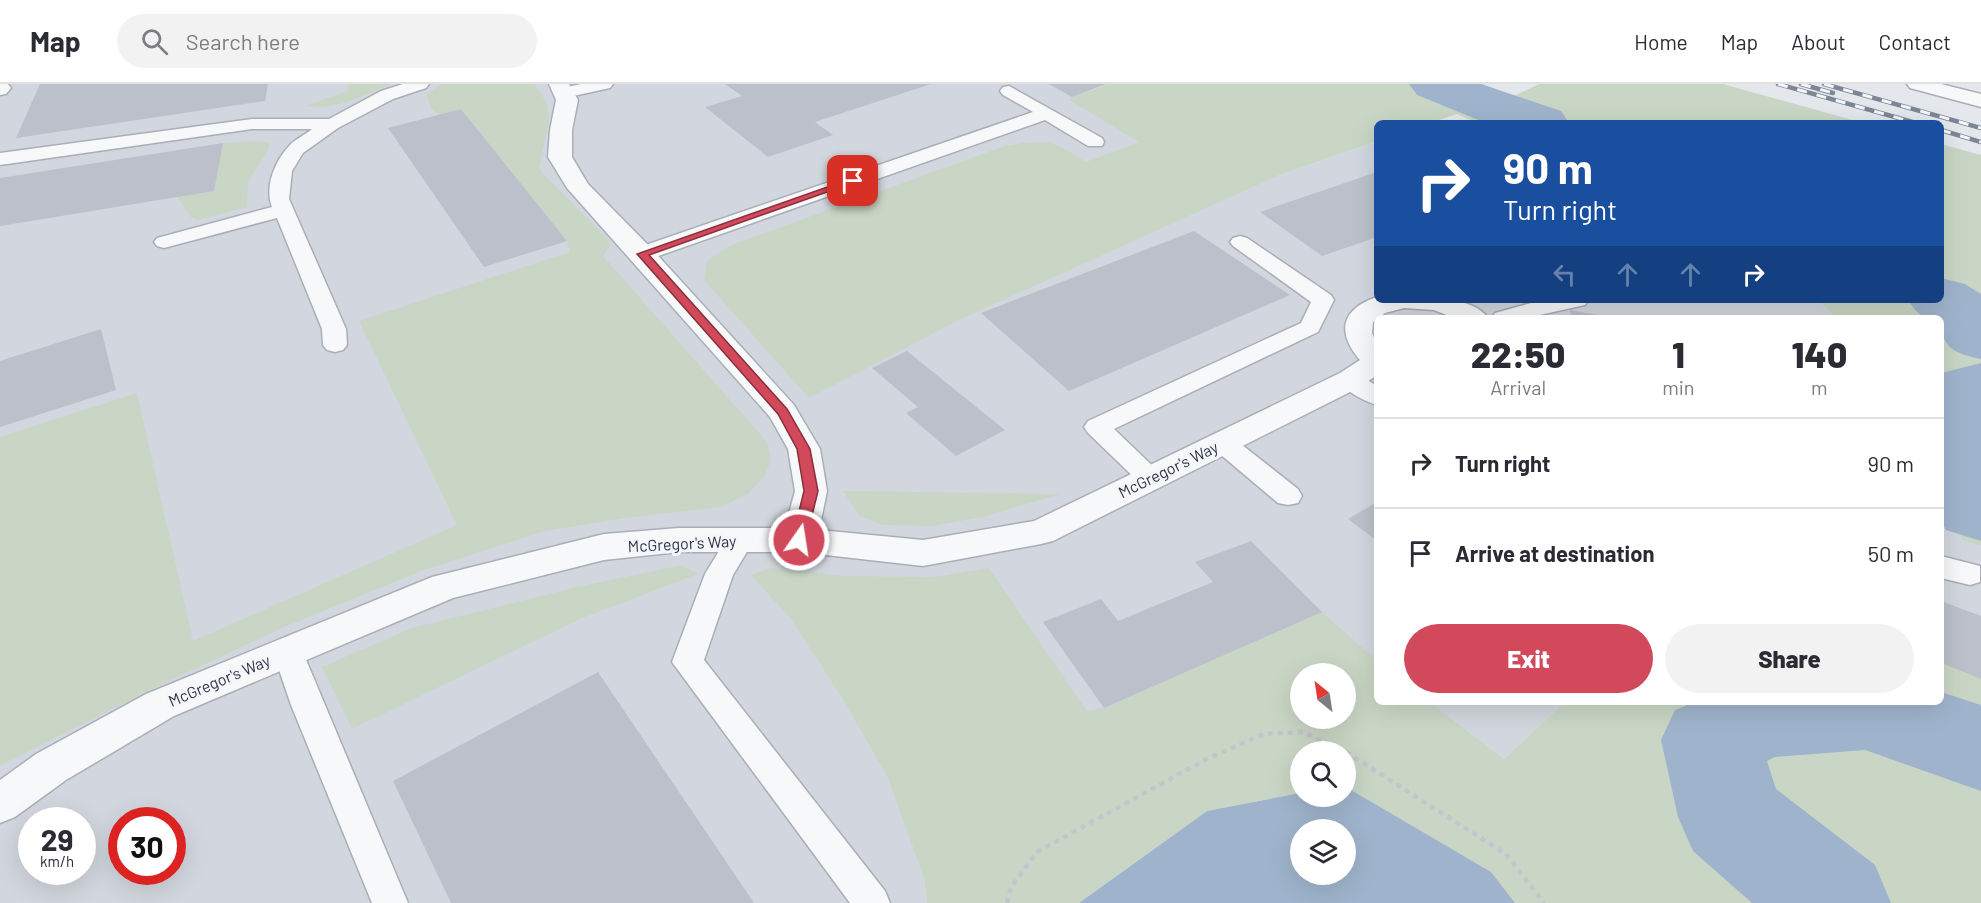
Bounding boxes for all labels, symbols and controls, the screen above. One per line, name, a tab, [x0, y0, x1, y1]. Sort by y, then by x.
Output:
search box	[117, 14, 537, 68]
text: Map	[30, 24, 81, 58]
icon: search	[138, 25, 171, 58]
text: Search here	[186, 28, 300, 54]
text: Home	[1634, 29, 1688, 54]
text: Map	[1721, 29, 1758, 54]
text: About	[1791, 29, 1846, 54]
text: Contact	[1879, 29, 1951, 54]
text: 90 m	[1503, 142, 1593, 192]
icon: right	[1404, 144, 1482, 222]
pin	[827, 155, 878, 206]
icon: arrive	[836, 164, 869, 197]
text: Turn right	[1503, 193, 1617, 225]
icon: left	[1548, 258, 1581, 291]
icon: ahead	[1611, 258, 1644, 291]
icon: ahead	[1674, 258, 1707, 291]
icon: right	[1737, 258, 1770, 291]
text: 22:50	[1471, 332, 1565, 375]
text: 1	[1672, 332, 1685, 375]
text: 140	[1791, 332, 1847, 375]
text: Arrival	[1490, 375, 1546, 399]
text: min	[1662, 375, 1695, 399]
text: m	[1811, 375, 1828, 399]
street label: McGregor's Way	[1115, 436, 1222, 501]
icon: right	[1404, 447, 1437, 480]
text: Turn right	[1455, 450, 1550, 476]
text: 90 m	[1868, 450, 1914, 476]
position arrow	[767, 508, 831, 572]
street label: McGregor's Way	[627, 531, 737, 555]
icon: arrive	[1404, 537, 1437, 570]
text: Arrive at destination	[1455, 540, 1654, 566]
text: 50 m	[1868, 540, 1914, 566]
button: Exit	[1404, 624, 1653, 693]
button: Share	[1665, 624, 1914, 693]
street label: McGregor's Way	[165, 650, 273, 710]
north arrow	[1290, 663, 1356, 729]
map controls	[1290, 663, 1356, 885]
button: search	[1290, 741, 1356, 807]
speed limit sign: 30	[108, 807, 186, 885]
button: layers	[1290, 819, 1356, 885]
text: 29	[41, 821, 73, 857]
text: km/h	[40, 852, 74, 870]

